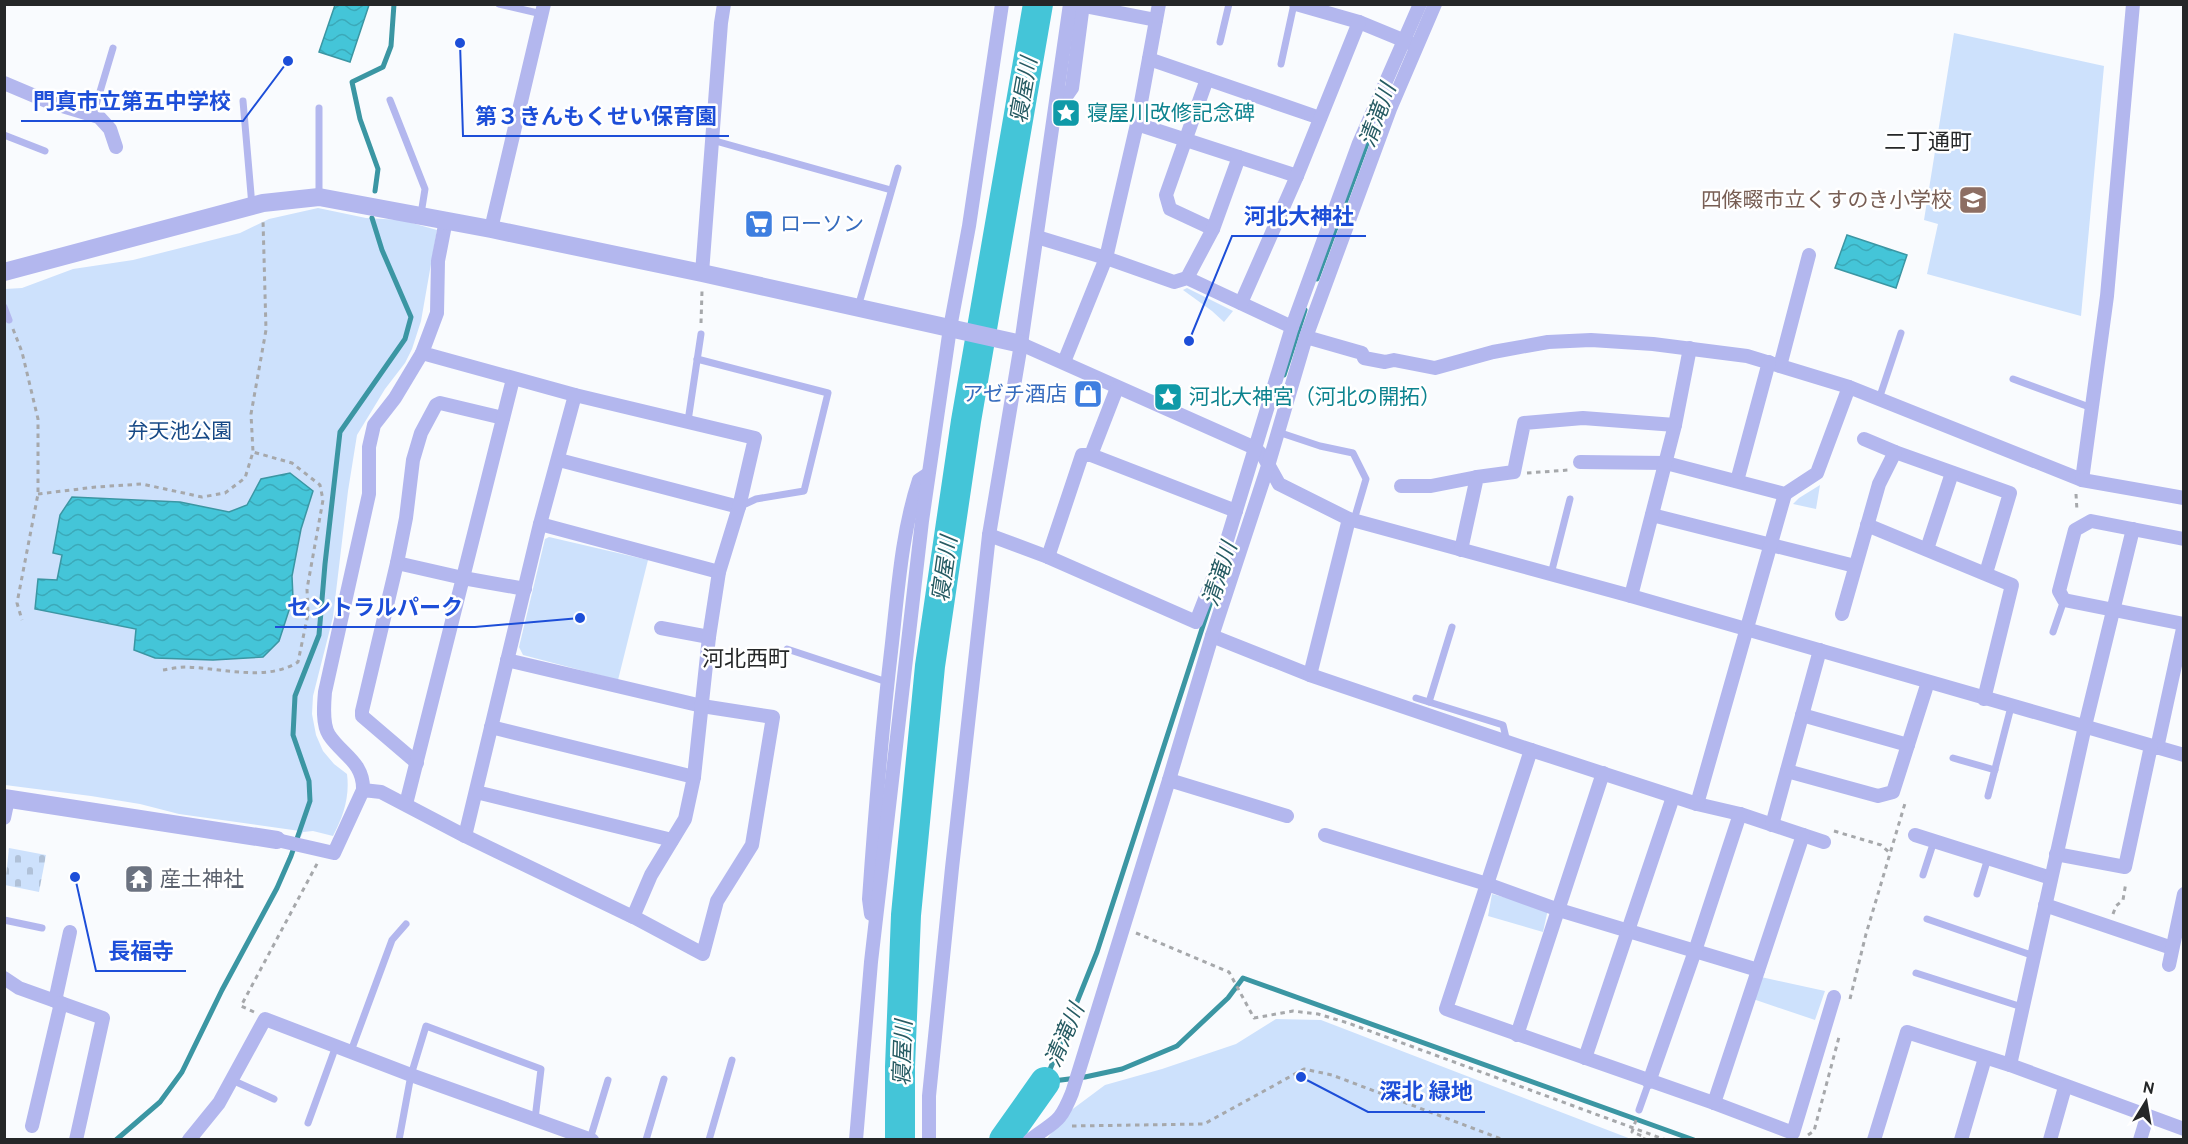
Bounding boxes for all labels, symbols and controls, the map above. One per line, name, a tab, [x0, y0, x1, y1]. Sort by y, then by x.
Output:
water label: 寝屋川	[1006, 54, 1045, 125]
water label: 清滝川	[1355, 78, 1404, 151]
callout: 門真市立第五中学校	[21, 81, 243, 121]
text: 門真市立第五中学校	[33, 90, 231, 117]
callout: 第３きんもくせい保育園	[463, 96, 729, 136]
place icon: 寝屋川改修記念碑	[1050, 97, 1082, 129]
place label: 寝屋川改修記念碑	[1087, 101, 1255, 128]
text: 第３きんもくせい保育園	[475, 105, 717, 132]
district label: 二丁通町	[1884, 130, 1972, 157]
school or university icon: 四條畷市立くすのき小学校	[1957, 184, 1989, 216]
place label: 四條畷市立くすのき小学校	[1701, 188, 1952, 215]
callout: 河北大神社	[1232, 196, 1366, 236]
text: 河北大神社	[1244, 205, 1354, 232]
supermarket icon: ローソン	[743, 208, 775, 240]
place label: ローソン	[780, 212, 864, 239]
shop icon: アゼチ酒店	[1072, 378, 1104, 410]
place icon: 河北大神宮（河北の開拓）	[1152, 381, 1184, 413]
place label: アゼチ酒店	[962, 382, 1067, 409]
place label: 河北大神宮（河北の開拓）	[1189, 385, 1441, 412]
park label: 弁天池公園	[128, 419, 233, 446]
water label: 寝屋川	[929, 533, 965, 604]
water label: 清滝川	[1198, 537, 1245, 610]
callout: セントラルパーク	[275, 587, 475, 627]
text: セントラルパーク	[287, 596, 463, 623]
district label: 河北西町	[702, 647, 790, 674]
temple icon: 産土神社	[123, 863, 155, 895]
place label: 産土神社	[160, 867, 244, 894]
callout: 長福寺	[96, 931, 186, 971]
text: 長福寺	[108, 940, 174, 967]
water label: 清滝川	[1041, 998, 1092, 1072]
water label: 寝屋川	[890, 1018, 919, 1087]
callout: 深北 緑地	[1368, 1072, 1485, 1112]
north arrow	[2116, 1072, 2176, 1132]
text: N	[2141, 1078, 2156, 1100]
text: 深北 緑地	[1379, 1080, 1473, 1107]

